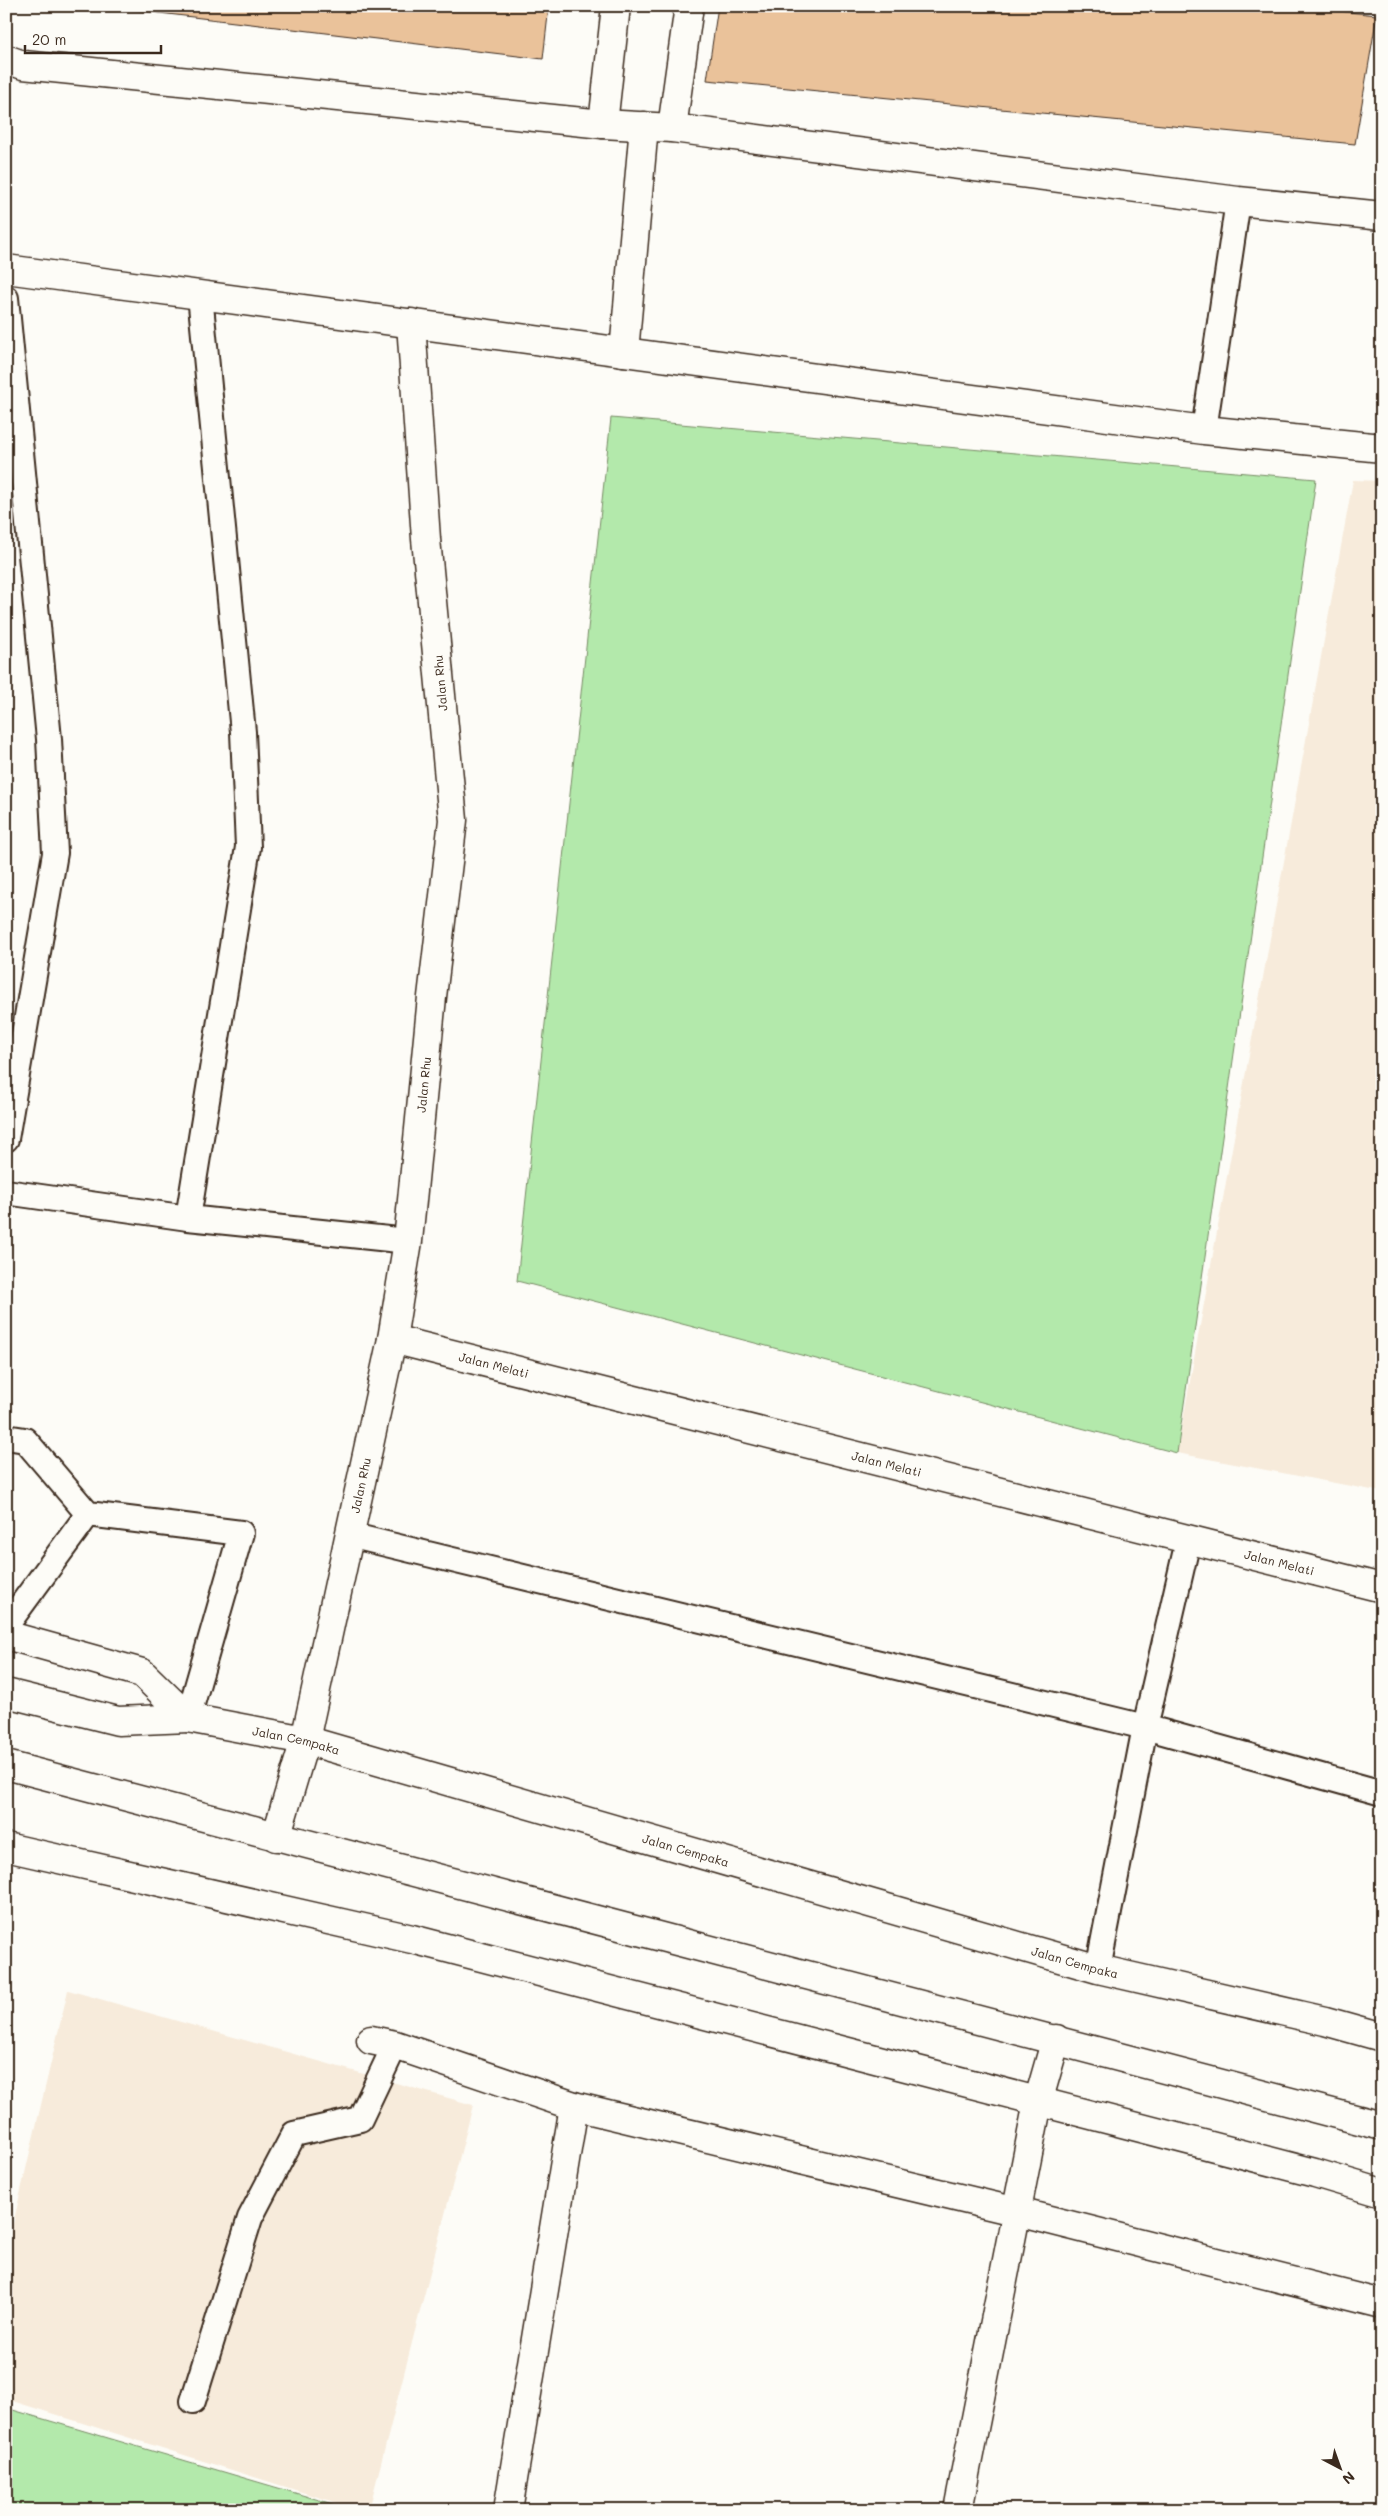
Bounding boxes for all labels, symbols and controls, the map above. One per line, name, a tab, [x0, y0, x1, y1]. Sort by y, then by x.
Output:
scale bar	[25, 22, 161, 54]
text: 20 m	[32, 29, 66, 49]
street label: Jalan Rhu	[430, 654, 450, 712]
street label: Jalan Rhu	[413, 1056, 434, 1113]
street label: Jalan Melati	[457, 1348, 530, 1381]
street label: Jalan Melati	[850, 1447, 923, 1480]
street label: Jalan Rhu	[347, 1456, 374, 1514]
street label: Jalan Melati	[1243, 1546, 1316, 1579]
street label: Jalan Cempaka	[251, 1722, 342, 1758]
street label: Jalan Cempaka	[641, 1830, 731, 1870]
street label: Jalan Cempaka	[1030, 1942, 1120, 1981]
north arrow	[1316, 2444, 1366, 2494]
text: N	[1339, 2468, 1359, 2489]

